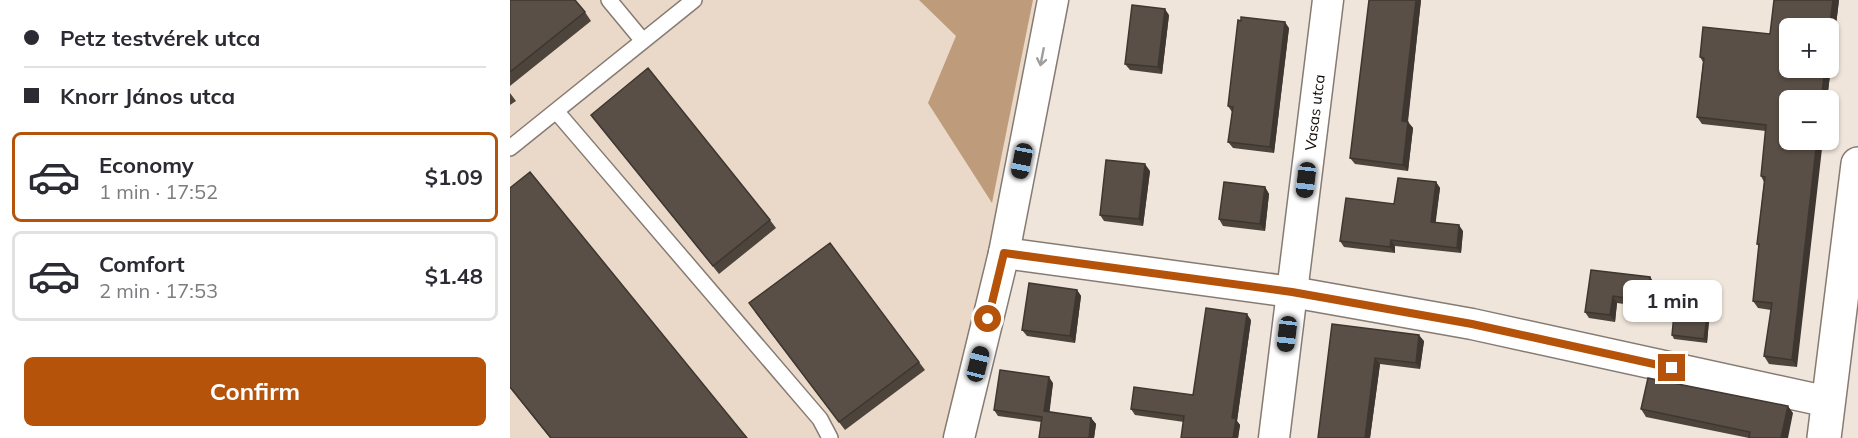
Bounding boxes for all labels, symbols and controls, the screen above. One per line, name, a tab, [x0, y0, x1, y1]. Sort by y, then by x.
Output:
map controls	[1779, 18, 1839, 150]
button: +	[1779, 18, 1839, 78]
text: Petz testvérek utca	[60, 24, 260, 52]
one-way arrow	[1036, 47, 1047, 67]
street label: Vasas utca	[1300, 73, 1328, 152]
text: Knorr János utca	[60, 82, 235, 110]
button: −	[1779, 90, 1839, 150]
car	[1010, 142, 1034, 180]
icon: car	[27, 150, 81, 204]
text: Economy	[99, 151, 194, 179]
car	[1295, 161, 1317, 199]
text: $1.09	[425, 163, 483, 191]
text: 1 min · 17:52	[99, 179, 218, 204]
icon: car	[27, 249, 81, 303]
text: Comfort	[99, 250, 185, 278]
text: $1.48	[425, 262, 483, 290]
text: 2 min · 17:53	[99, 278, 218, 303]
callout: 1 min	[1622, 281, 1722, 323]
text: 1 min	[1646, 288, 1699, 313]
route start	[974, 305, 1001, 332]
car	[1276, 315, 1298, 353]
car	[965, 344, 991, 384]
route end	[1658, 354, 1685, 381]
button: Confirm	[24, 357, 486, 426]

